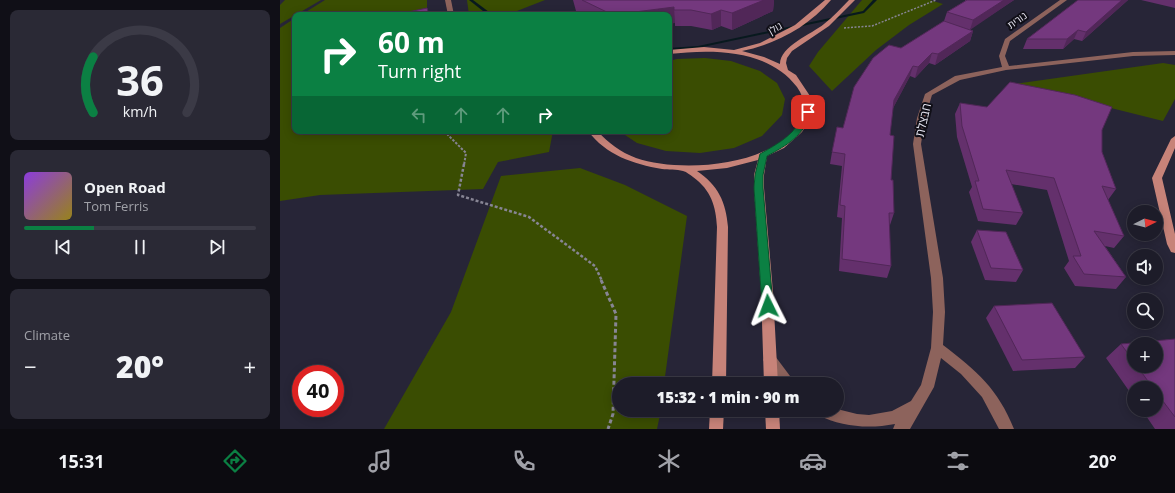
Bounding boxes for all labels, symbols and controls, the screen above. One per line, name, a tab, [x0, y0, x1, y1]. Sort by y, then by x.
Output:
street label: נורית	[1005, 8, 1029, 32]
street label: גולן	[766, 19, 784, 37]
text: 60 m	[378, 23, 445, 61]
icon: right	[312, 28, 364, 80]
text: 36	[116, 52, 164, 108]
text: Turn right	[378, 59, 461, 83]
pin	[791, 95, 825, 129]
text: km/h	[123, 101, 157, 120]
icon: arrive	[797, 101, 819, 123]
street label: חבצלת	[911, 102, 935, 138]
icon: left	[408, 104, 430, 126]
icon: ahead	[450, 104, 472, 126]
icon: ahead	[492, 104, 514, 126]
icon: right	[534, 104, 556, 126]
text: Open Road	[84, 177, 166, 197]
text: Tom Ferris	[84, 197, 149, 215]
north arrow	[1127, 205, 1163, 241]
map controls	[1127, 205, 1163, 417]
icon: previous	[52, 236, 74, 258]
icon: pause	[129, 236, 151, 258]
icon: next	[206, 236, 228, 258]
button: sound	[1127, 249, 1163, 285]
position arrow	[747, 285, 789, 327]
button: search	[1127, 293, 1163, 329]
text: Climate	[24, 326, 70, 344]
button: +	[1127, 337, 1163, 373]
text: 20°	[116, 346, 164, 387]
text: −	[24, 351, 37, 381]
text: +	[243, 351, 256, 381]
speed limit sign: 40	[292, 365, 344, 417]
button: −	[1127, 381, 1163, 417]
text: 15:32 · 1 min · 90 m	[657, 387, 799, 407]
icon: directions	[221, 447, 249, 475]
icon: music	[366, 447, 394, 475]
icon: phone	[510, 447, 538, 475]
icon: climate	[655, 447, 683, 475]
icon: car	[799, 447, 827, 475]
icon: filters	[944, 447, 972, 475]
text: 15:31	[58, 449, 105, 473]
text: 20°	[1088, 449, 1117, 473]

